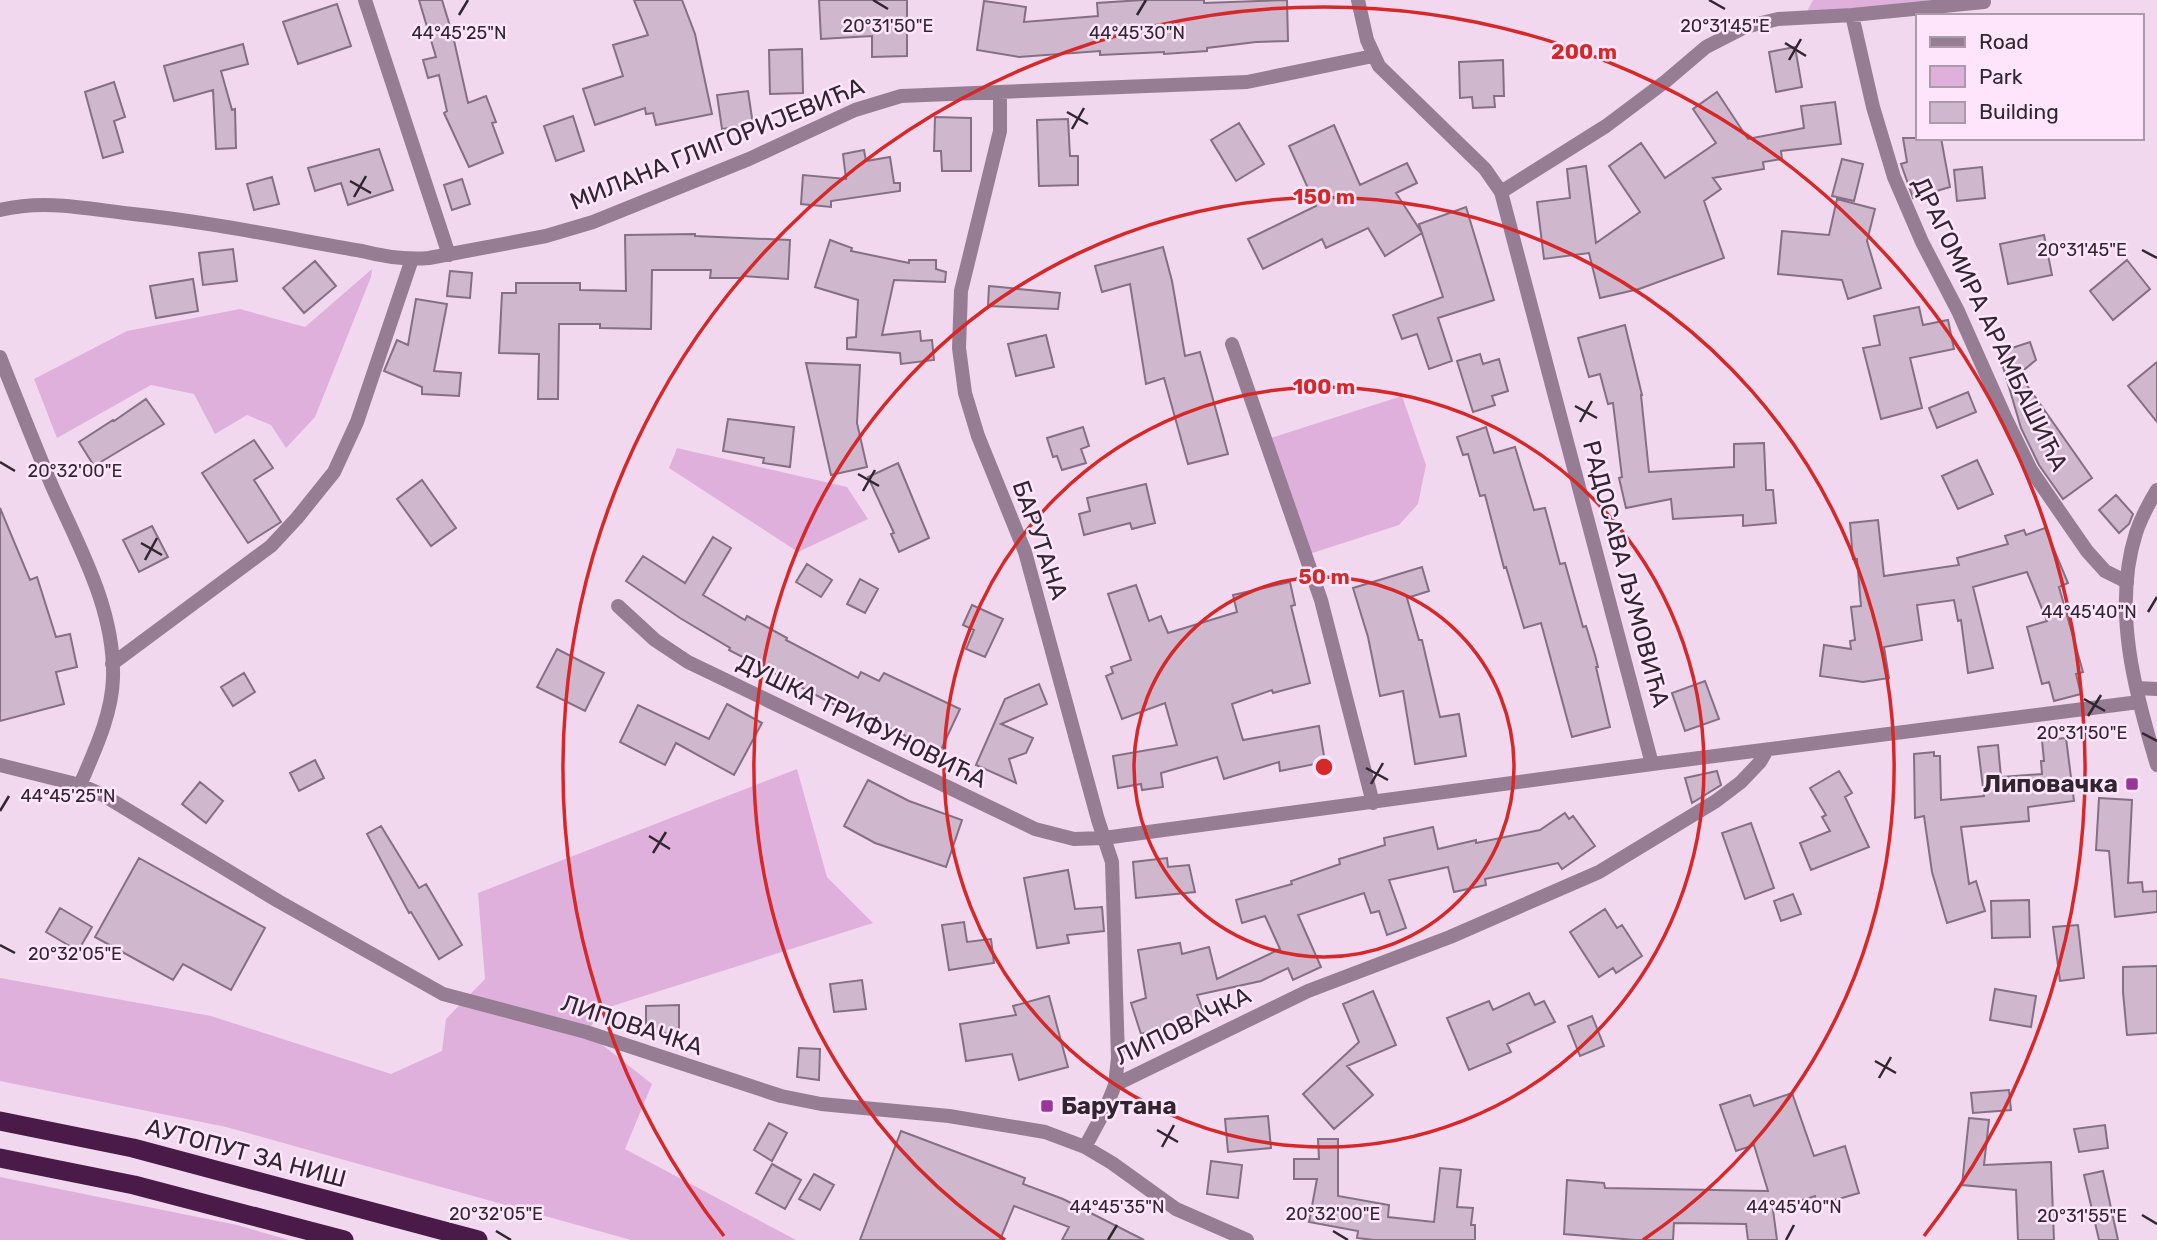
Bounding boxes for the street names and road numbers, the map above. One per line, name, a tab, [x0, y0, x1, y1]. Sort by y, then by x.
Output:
street label: МИЛАНА ГЛИГОРИЈЕВИЋА	[566, 72, 868, 216]
street label: ДРАГОМИРА АРАМБАШИЋА	[1906, 172, 2074, 476]
street label: РАДОСАВА ЉУМОВИЋА	[1577, 438, 1675, 710]
street label: БАРУТАНА	[1007, 477, 1073, 603]
street label: ДУШКА ТРИФУНОВИЋА	[733, 648, 991, 794]
street label: ЛИПОВАЧКА	[1111, 981, 1255, 1071]
street label: ЛИПОВАЧКА	[558, 989, 706, 1061]
street label: АУТОПУТ ЗА НИШ	[143, 1113, 349, 1193]

